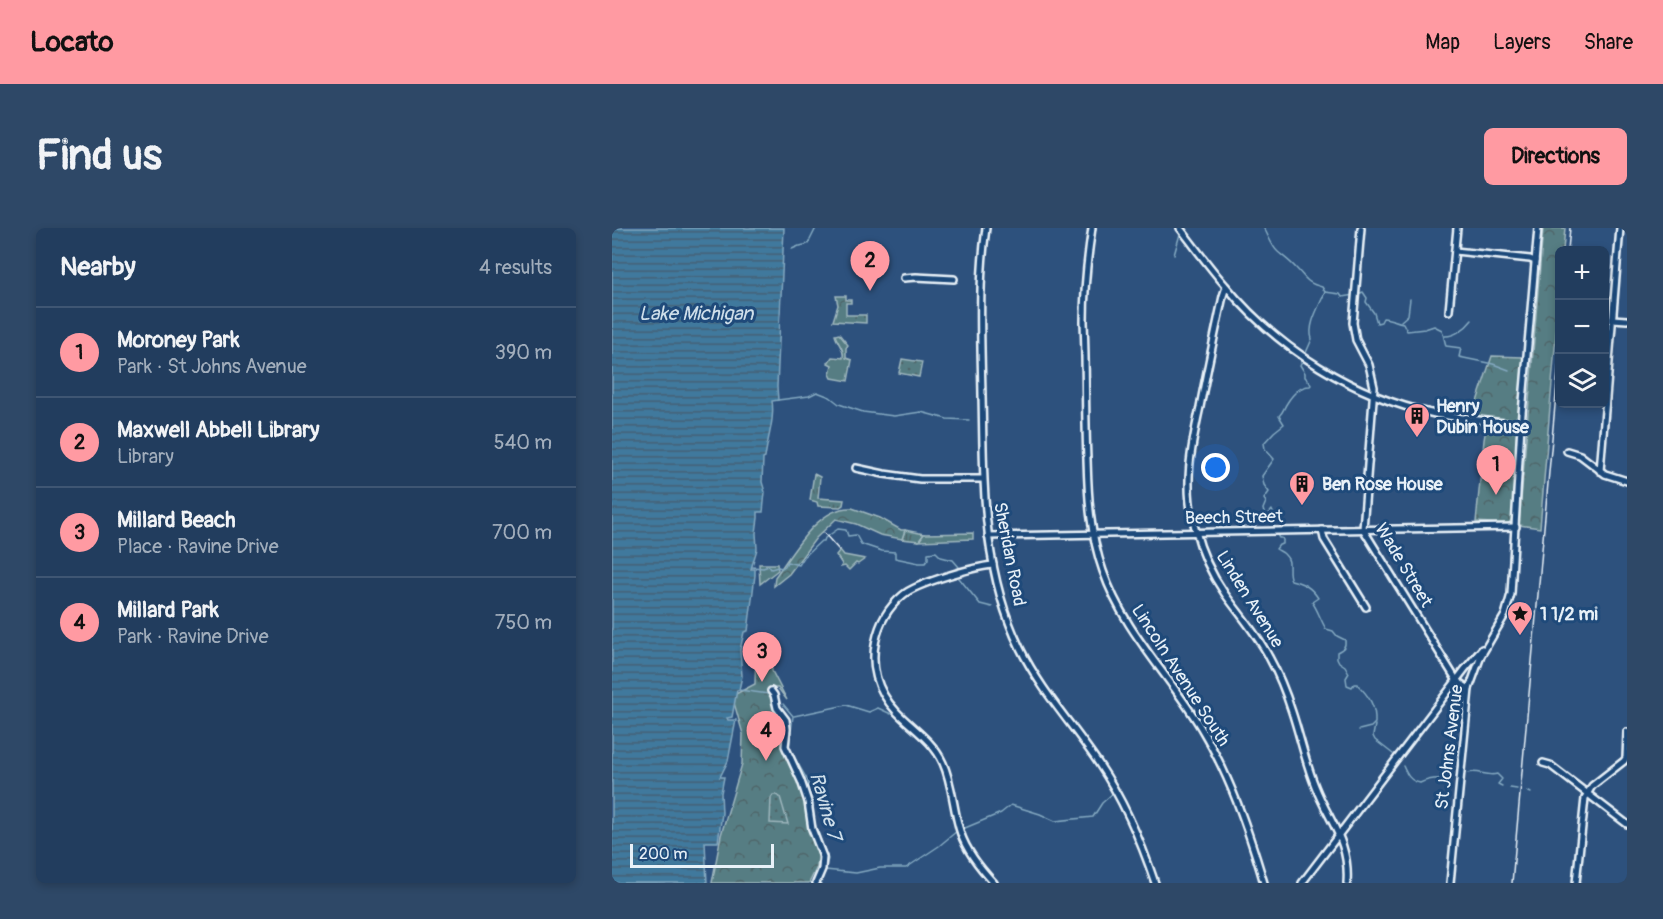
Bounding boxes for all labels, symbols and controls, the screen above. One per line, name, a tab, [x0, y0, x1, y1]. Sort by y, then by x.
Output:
text: Locato	[30, 25, 114, 60]
text: Map	[1425, 29, 1460, 56]
text: Layers	[1493, 29, 1551, 56]
text: Share	[1584, 29, 1633, 56]
button: Directions	[1484, 128, 1627, 185]
text: Find us	[36, 130, 162, 182]
pin: 2	[850, 242, 890, 291]
map controls	[1555, 246, 1609, 408]
button: +	[1555, 246, 1609, 300]
text: Nearby	[60, 251, 136, 283]
text: 4 results	[479, 255, 552, 280]
button: −	[1555, 300, 1609, 354]
water label: Lake Michigan	[639, 301, 755, 326]
text: Moroney Park	[117, 326, 240, 354]
text: 1	[76, 340, 83, 365]
text: 390 m	[495, 340, 552, 365]
text: Park · St Johns Avenue	[117, 354, 307, 379]
button: layers	[1555, 354, 1609, 408]
place label: Henry Dubin House	[1436, 395, 1530, 439]
building icon: Henry Dubin House	[1402, 401, 1432, 439]
text: Maxwell Abbell Library	[117, 416, 319, 444]
text: 2	[74, 430, 85, 455]
text: 540 m	[494, 430, 552, 455]
text: Library	[117, 444, 174, 469]
pin: 1	[1476, 446, 1516, 495]
your location	[1201, 453, 1230, 482]
building icon: Ben Rose House	[1287, 469, 1317, 507]
place label: Ben Rose House	[1322, 473, 1444, 496]
street label: Sheridan Road	[988, 500, 1031, 608]
street label: Beech Street	[1185, 505, 1284, 530]
text: Millard Beach	[117, 506, 235, 534]
street label: Wade Street	[1369, 519, 1438, 612]
text: 3	[74, 520, 85, 545]
text: 700 m	[492, 520, 552, 545]
text: Place · Ravine Drive	[117, 534, 279, 559]
street label: Linden Avenue	[1211, 546, 1289, 652]
text: Millard Park	[117, 596, 219, 624]
place icon: 1 1/2 mi	[1505, 599, 1535, 637]
street label: Lincoln Avenue South	[1126, 600, 1235, 751]
place label: 1 1/2 mi	[1540, 603, 1598, 626]
text: 4	[74, 610, 85, 635]
text: 750 m	[495, 610, 552, 635]
text: Park · Ravine Drive	[117, 624, 269, 649]
pin: 3	[742, 632, 782, 682]
street label: St Johns Avenue	[1430, 683, 1469, 811]
pin: 4	[746, 712, 786, 761]
water label: Ravine 7	[804, 769, 848, 846]
scale bar	[630, 841, 774, 868]
text: 200 m	[639, 844, 687, 864]

